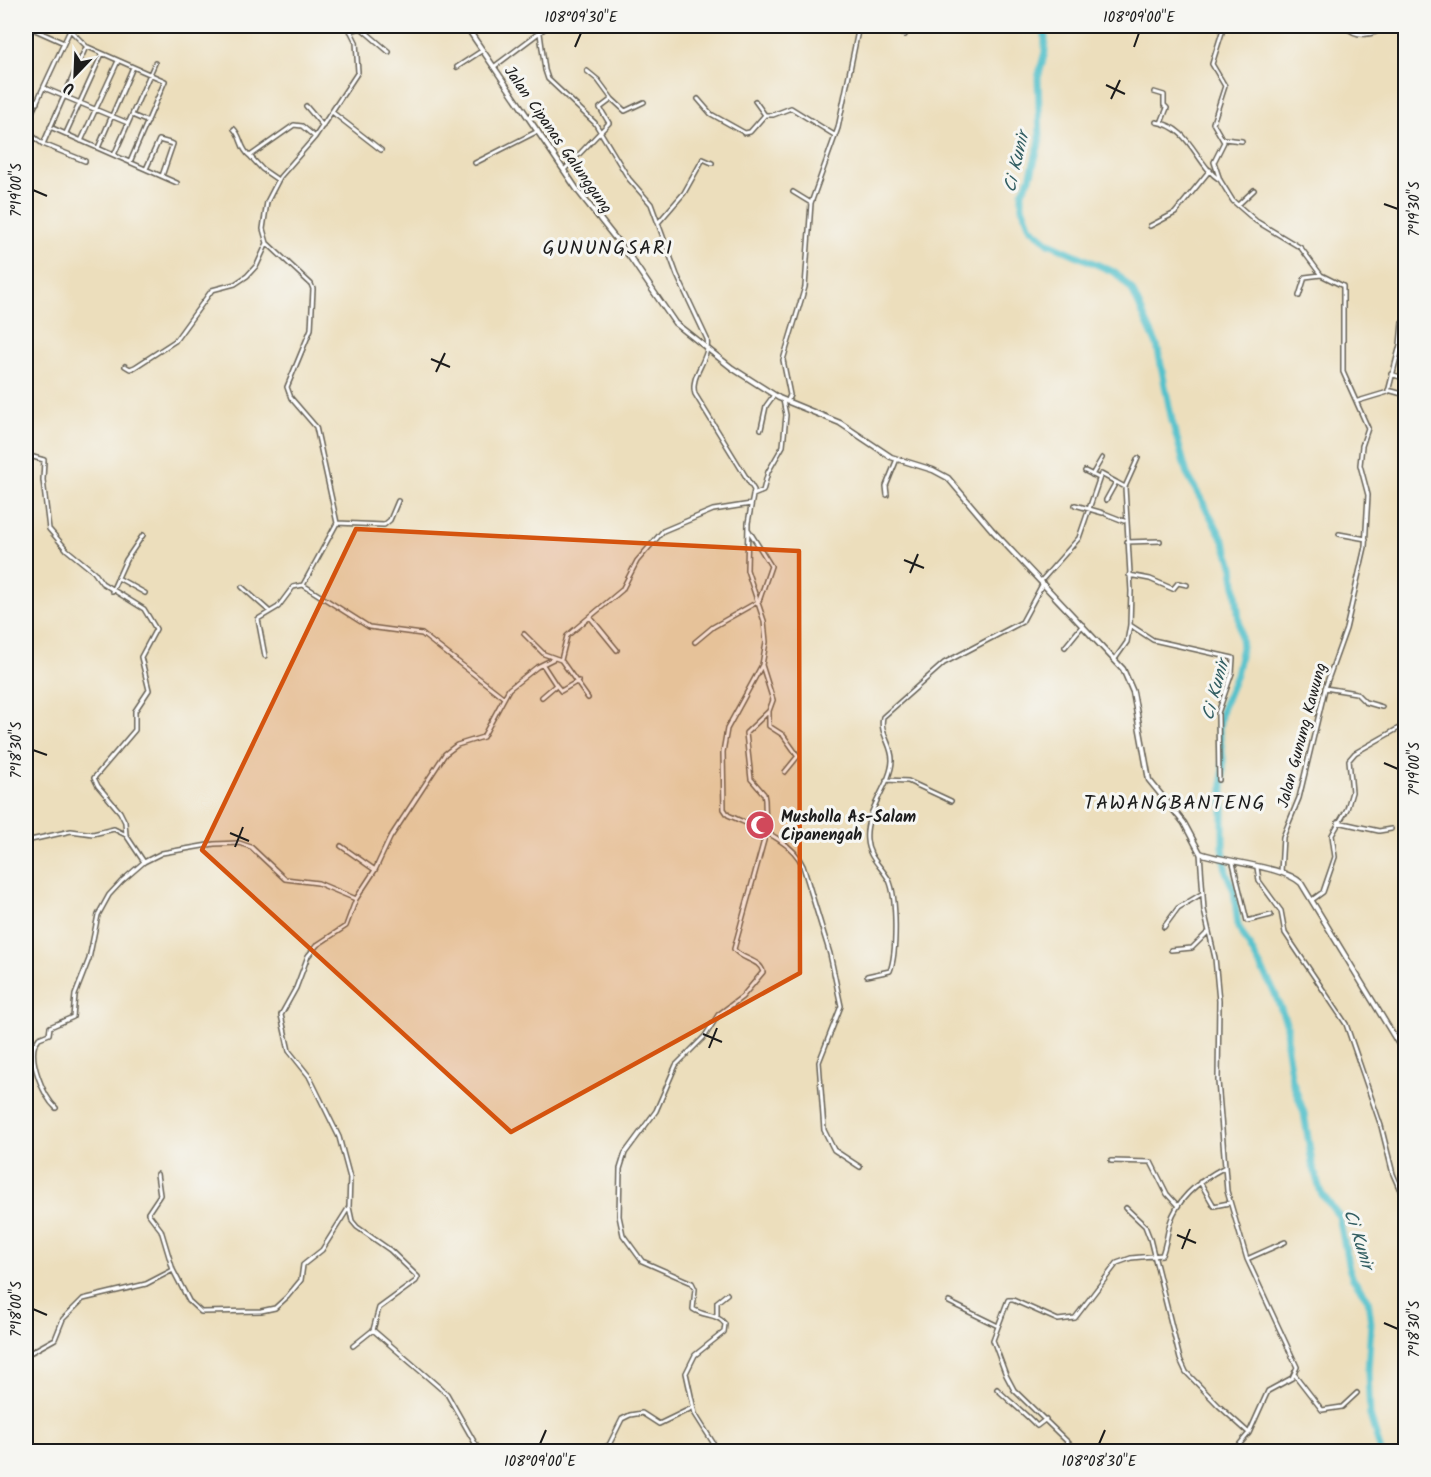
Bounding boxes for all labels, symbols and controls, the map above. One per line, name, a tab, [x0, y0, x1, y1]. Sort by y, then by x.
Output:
text: 108°09'30"E	[544, 6, 619, 30]
text: 108°09'00"E	[1103, 6, 1176, 30]
north arrow	[45, 45, 105, 105]
street label: Jalan Cipanas Galunggung	[497, 61, 618, 219]
text: U	[60, 74, 79, 101]
water label: Ci Kunir	[996, 125, 1039, 196]
text: 7°19'00"S	[5, 163, 29, 217]
text: 7°19'30"S	[1403, 181, 1427, 237]
district label: GUNUNGSARI	[542, 233, 674, 265]
water label: Ci Kunir	[1194, 653, 1239, 724]
street label: Jalan Gunung Kawung	[1271, 660, 1334, 811]
text: 7°18'30"S	[5, 722, 29, 778]
text: 7°19'00"S	[1403, 742, 1427, 796]
district label: TAWANGBANTENG	[1084, 788, 1266, 820]
place label: Musholla As-Salam Cipanengah	[781, 805, 916, 848]
mosque icon: Musholla As-Salam Cipanengah	[744, 809, 776, 841]
water label: Ci Kunir	[1334, 1206, 1382, 1277]
text: 7°18'00"S	[5, 1281, 29, 1337]
text: 7°18'30"S	[1403, 1301, 1427, 1357]
text: 108°09'00"E	[504, 1450, 577, 1474]
text: 108°08'30"E	[1062, 1450, 1138, 1474]

